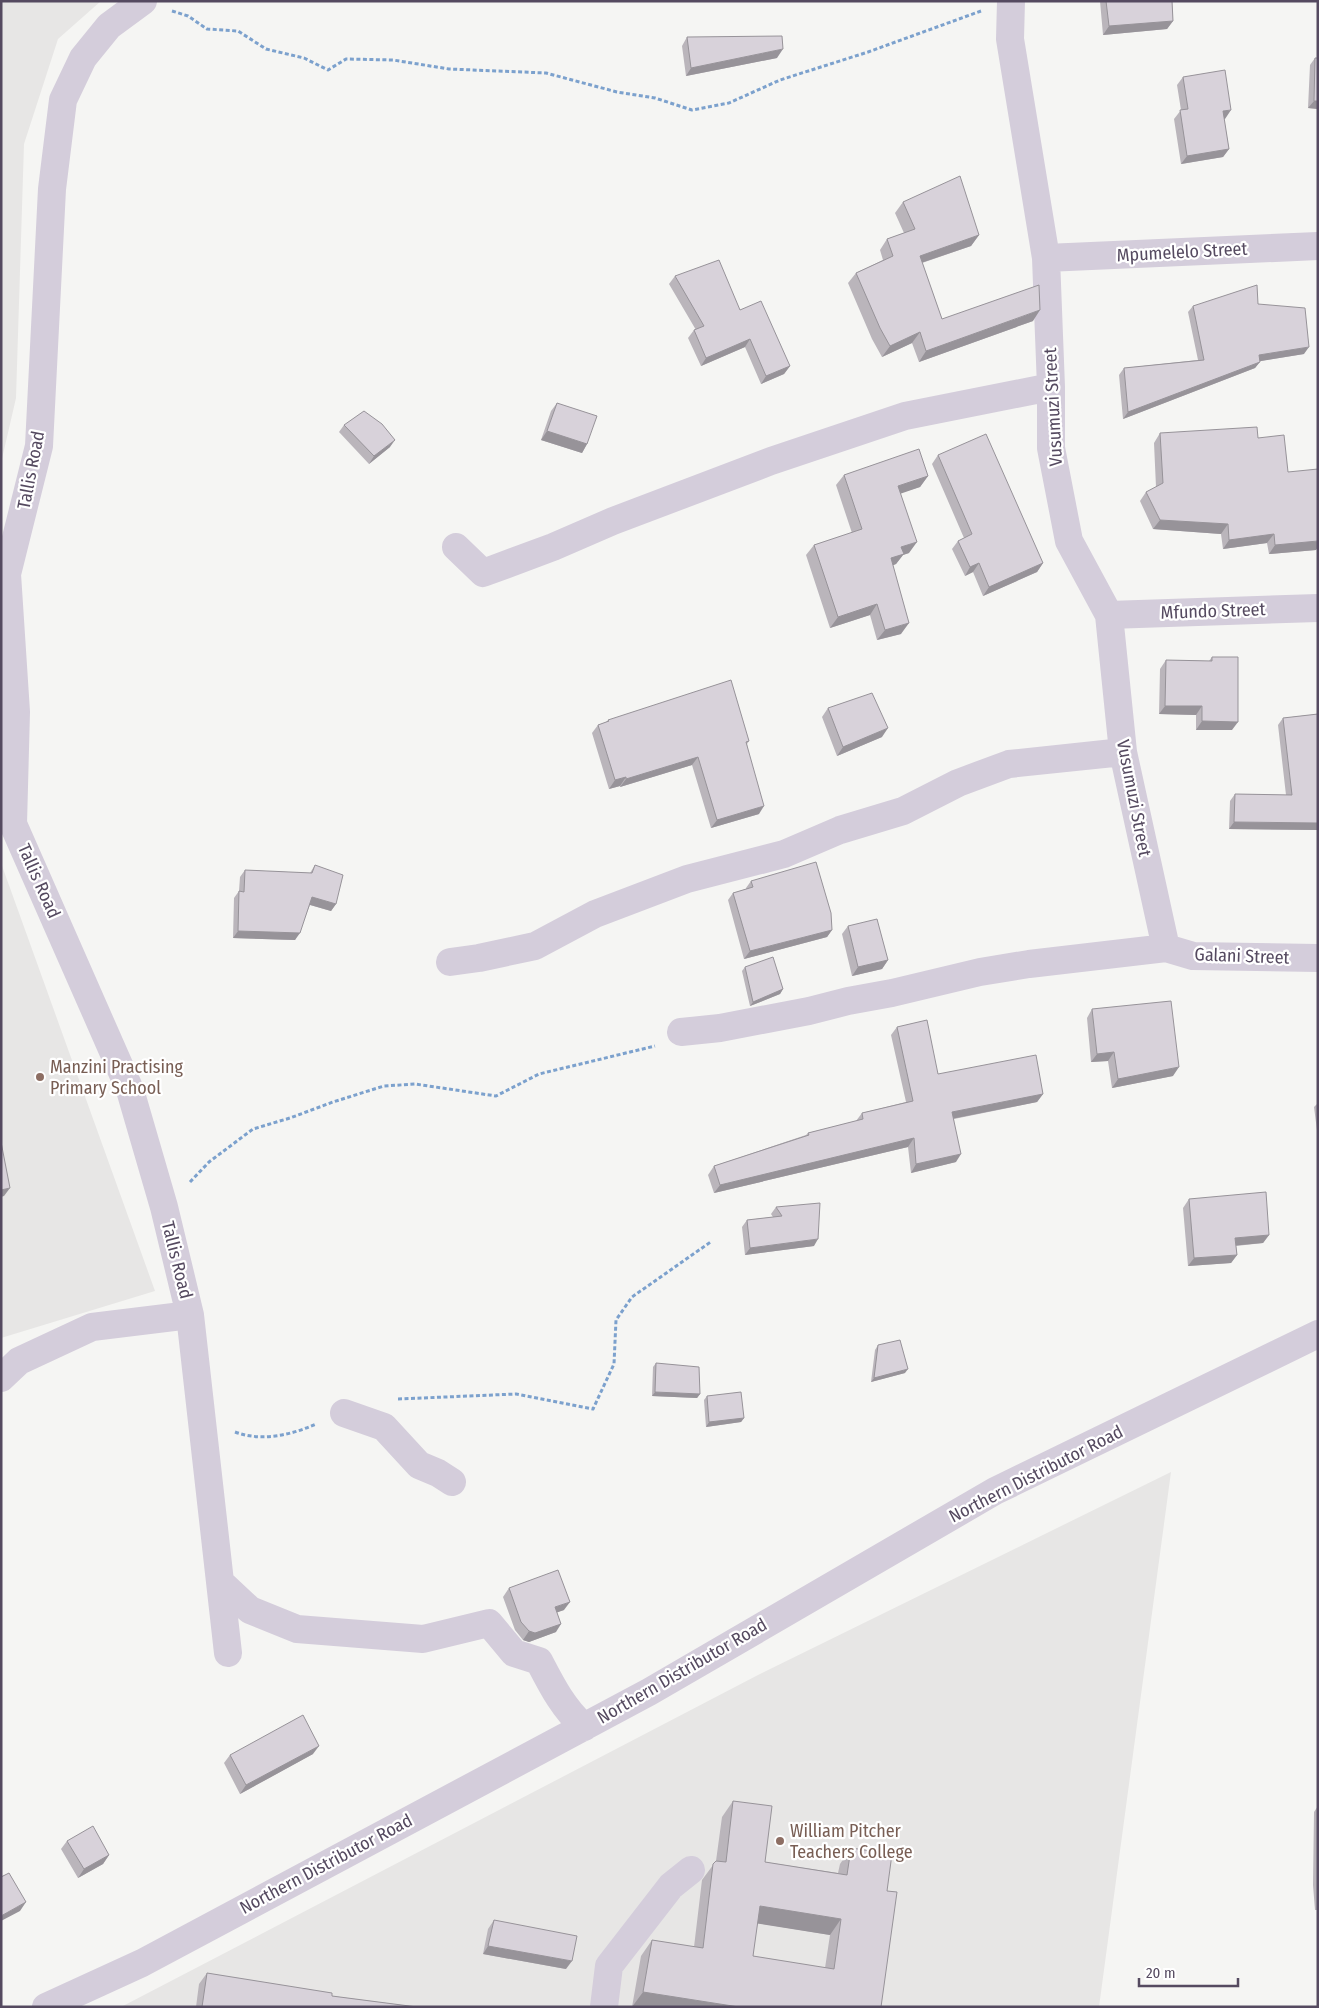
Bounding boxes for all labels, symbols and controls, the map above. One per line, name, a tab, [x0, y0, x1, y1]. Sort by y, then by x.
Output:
street label: Mpumelelo Street	[1116, 238, 1248, 266]
street label: Vusumuzi Street	[1039, 347, 1067, 467]
street label: Tallis Road	[13, 429, 49, 511]
street label: Mfundo Street	[1160, 598, 1266, 624]
street label: Vusumuzi Street	[1112, 738, 1156, 858]
street label: Tallis Road	[13, 840, 65, 922]
street label: Galani Street	[1194, 943, 1290, 969]
place label: Manzini Practising Primary School	[50, 1056, 183, 1099]
marker: Manzini Practising Primary School	[34, 1071, 46, 1083]
street label: Tallis Road	[157, 1219, 197, 1301]
street label: Northern Distributor Road	[945, 1421, 1127, 1527]
street label: Northern Distributor Road	[593, 1613, 771, 1729]
street label: Northern Distributor Road	[236, 1809, 416, 1919]
place label: William Pitcher Teachers College	[790, 1820, 913, 1863]
marker: William Pitcher Teachers College	[774, 1835, 786, 1847]
scale bar	[1139, 1956, 1238, 1988]
text: 20 m	[1146, 1964, 1176, 1982]

